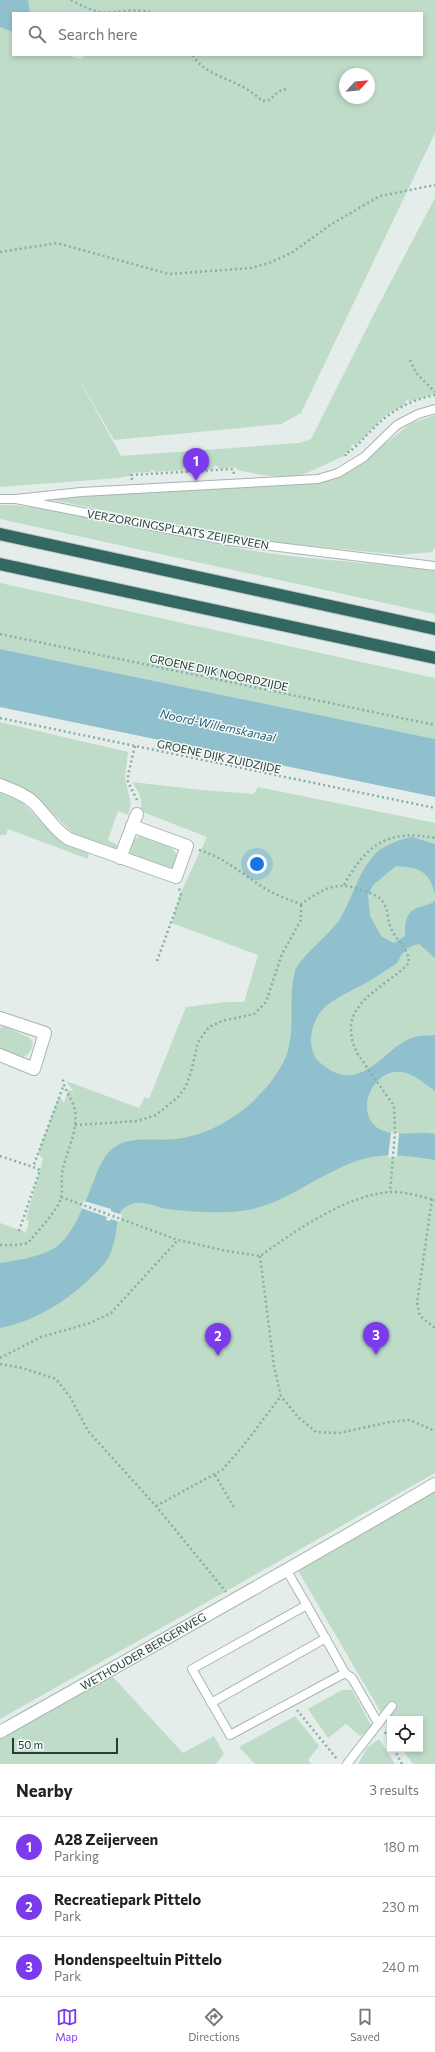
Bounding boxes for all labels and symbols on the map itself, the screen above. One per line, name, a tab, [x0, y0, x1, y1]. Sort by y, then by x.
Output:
north arrow	[339, 68, 375, 104]
pin: 1	[183, 448, 209, 481]
street label: VERZORGINGSPLAATS ZEIJERVEEN	[86, 507, 270, 552]
street label: GROENE DIJK NOORDZIJDE	[148, 651, 290, 694]
water label: Noord-Willemskanaal	[159, 706, 278, 744]
street label: GROENE DIJK ZUIDZIJDE	[156, 737, 282, 776]
your location	[247, 854, 267, 874]
pin: 3	[363, 1322, 389, 1355]
pin: 2	[205, 1323, 231, 1356]
street label: WETHOUDER BERGERWEG	[78, 1610, 208, 1692]
scale bar	[12, 1736, 118, 1755]

